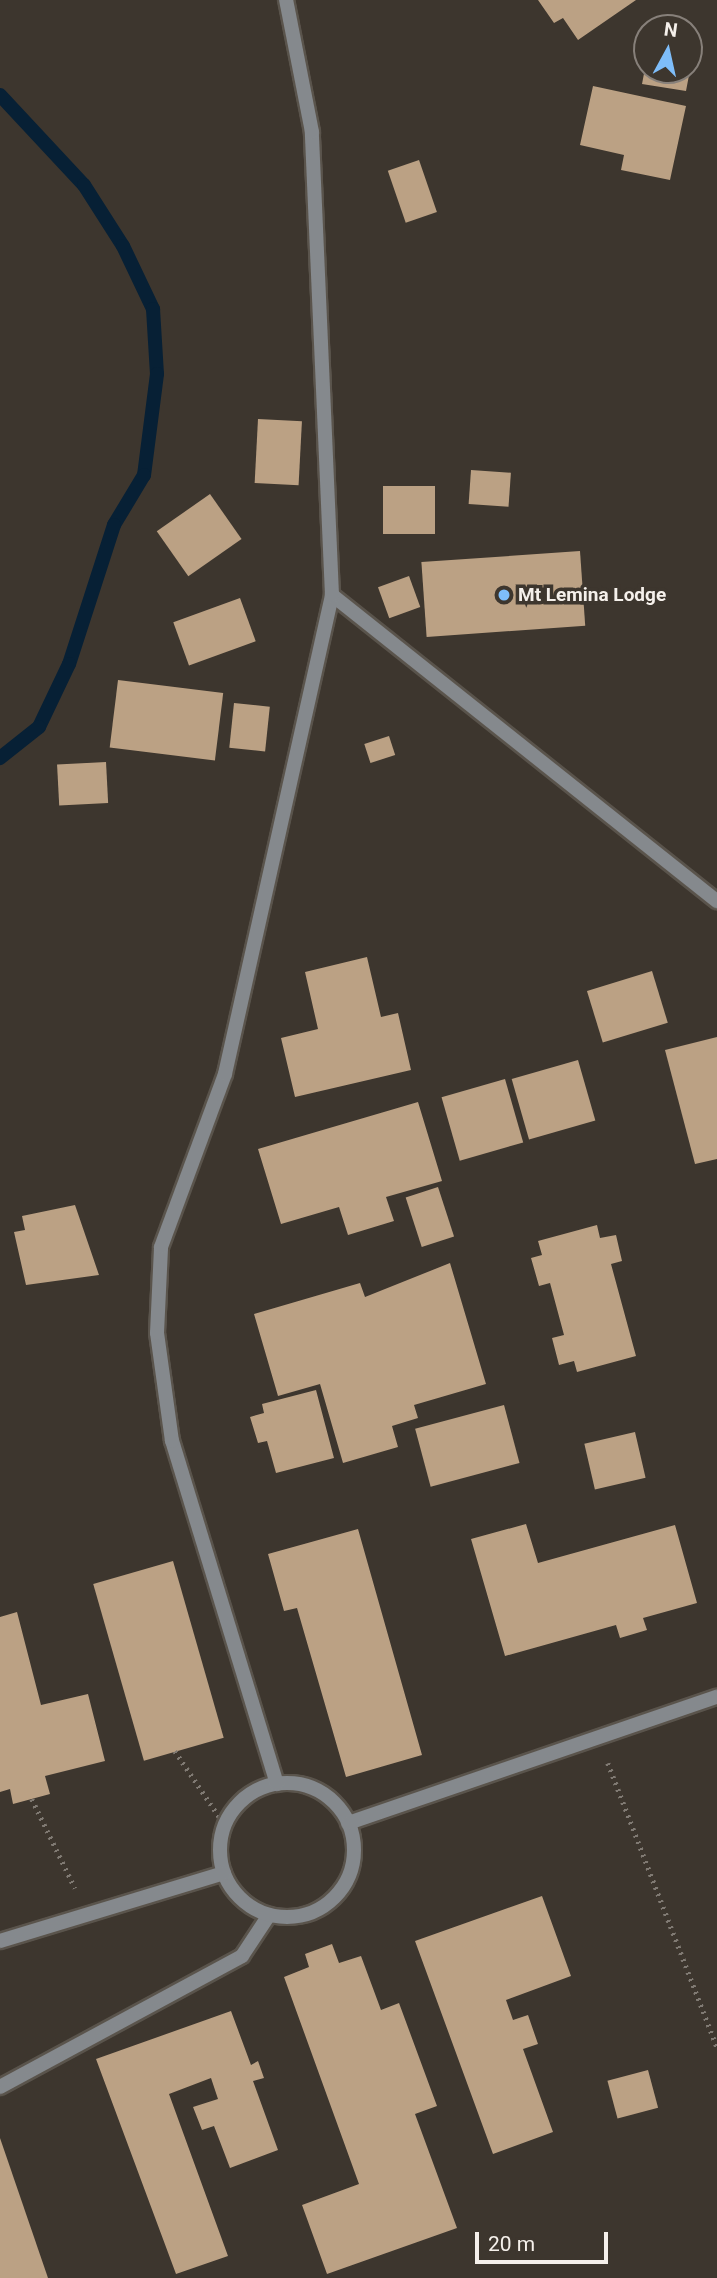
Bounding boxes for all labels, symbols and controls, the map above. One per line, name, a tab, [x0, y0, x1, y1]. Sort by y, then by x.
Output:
north arrow	[633, 14, 703, 84]
text: N	[662, 17, 679, 42]
place label: Mt Lemina Lodge	[518, 584, 666, 606]
marker: Mt Lemina Lodge	[496, 587, 512, 603]
scale bar	[479, 2218, 612, 2262]
text: 20 m	[488, 2232, 535, 2256]

